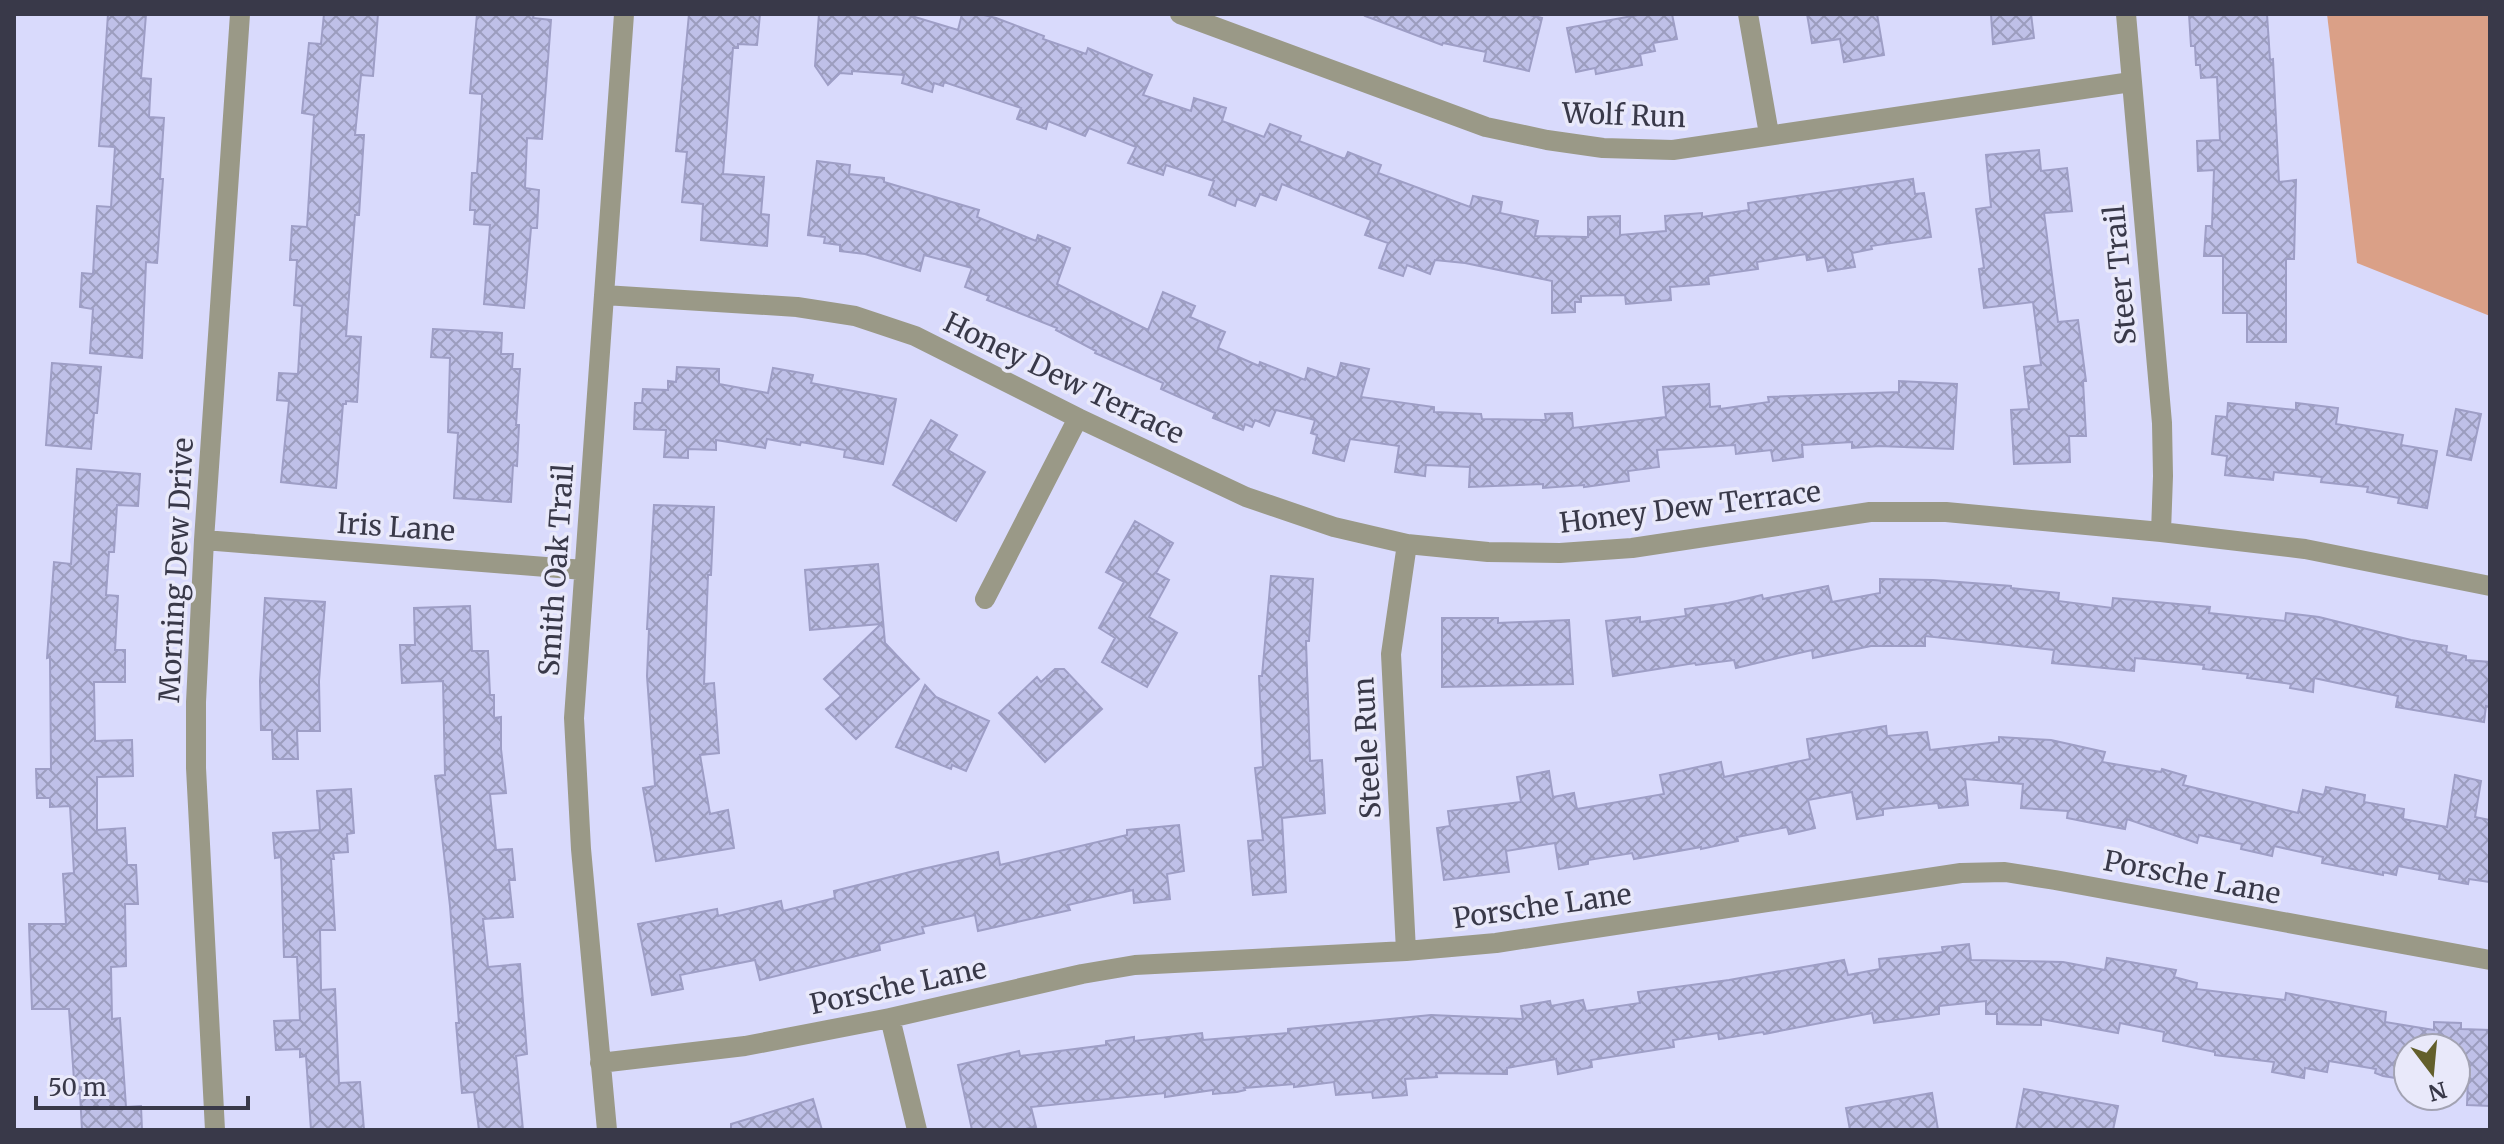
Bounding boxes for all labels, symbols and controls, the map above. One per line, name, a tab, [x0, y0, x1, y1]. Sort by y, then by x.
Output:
street label: Wolf Run	[1561, 95, 1686, 135]
street label: Steer Trail	[2096, 203, 2144, 346]
street label: Honey Dew Terrace	[938, 304, 1190, 452]
street label: Morning Dew Drive	[151, 437, 201, 703]
street label: Smith Oak Trail	[531, 462, 581, 677]
street label: Honey Dew Terrace	[1557, 473, 1823, 541]
street label: Iris Lane	[336, 505, 456, 549]
street label: Steele Run	[1345, 676, 1389, 820]
street label: Porsche Lane	[2100, 842, 2284, 912]
street label: Porsche Lane	[1451, 876, 1633, 936]
street label: Porsche Lane	[806, 950, 990, 1022]
north arrow	[2392, 1032, 2472, 1112]
scale bar	[36, 1060, 248, 1110]
text: 50 m	[48, 1072, 107, 1103]
text: N	[2425, 1075, 2450, 1107]

